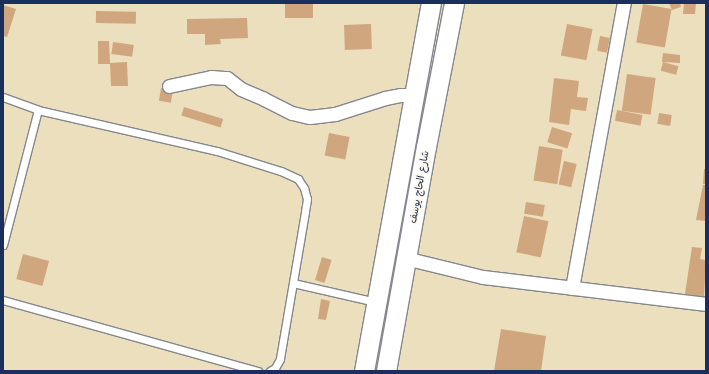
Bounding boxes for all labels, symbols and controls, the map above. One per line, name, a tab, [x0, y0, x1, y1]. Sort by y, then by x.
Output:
street label: شارع الحاج يوسف	[407, 150, 431, 224]

